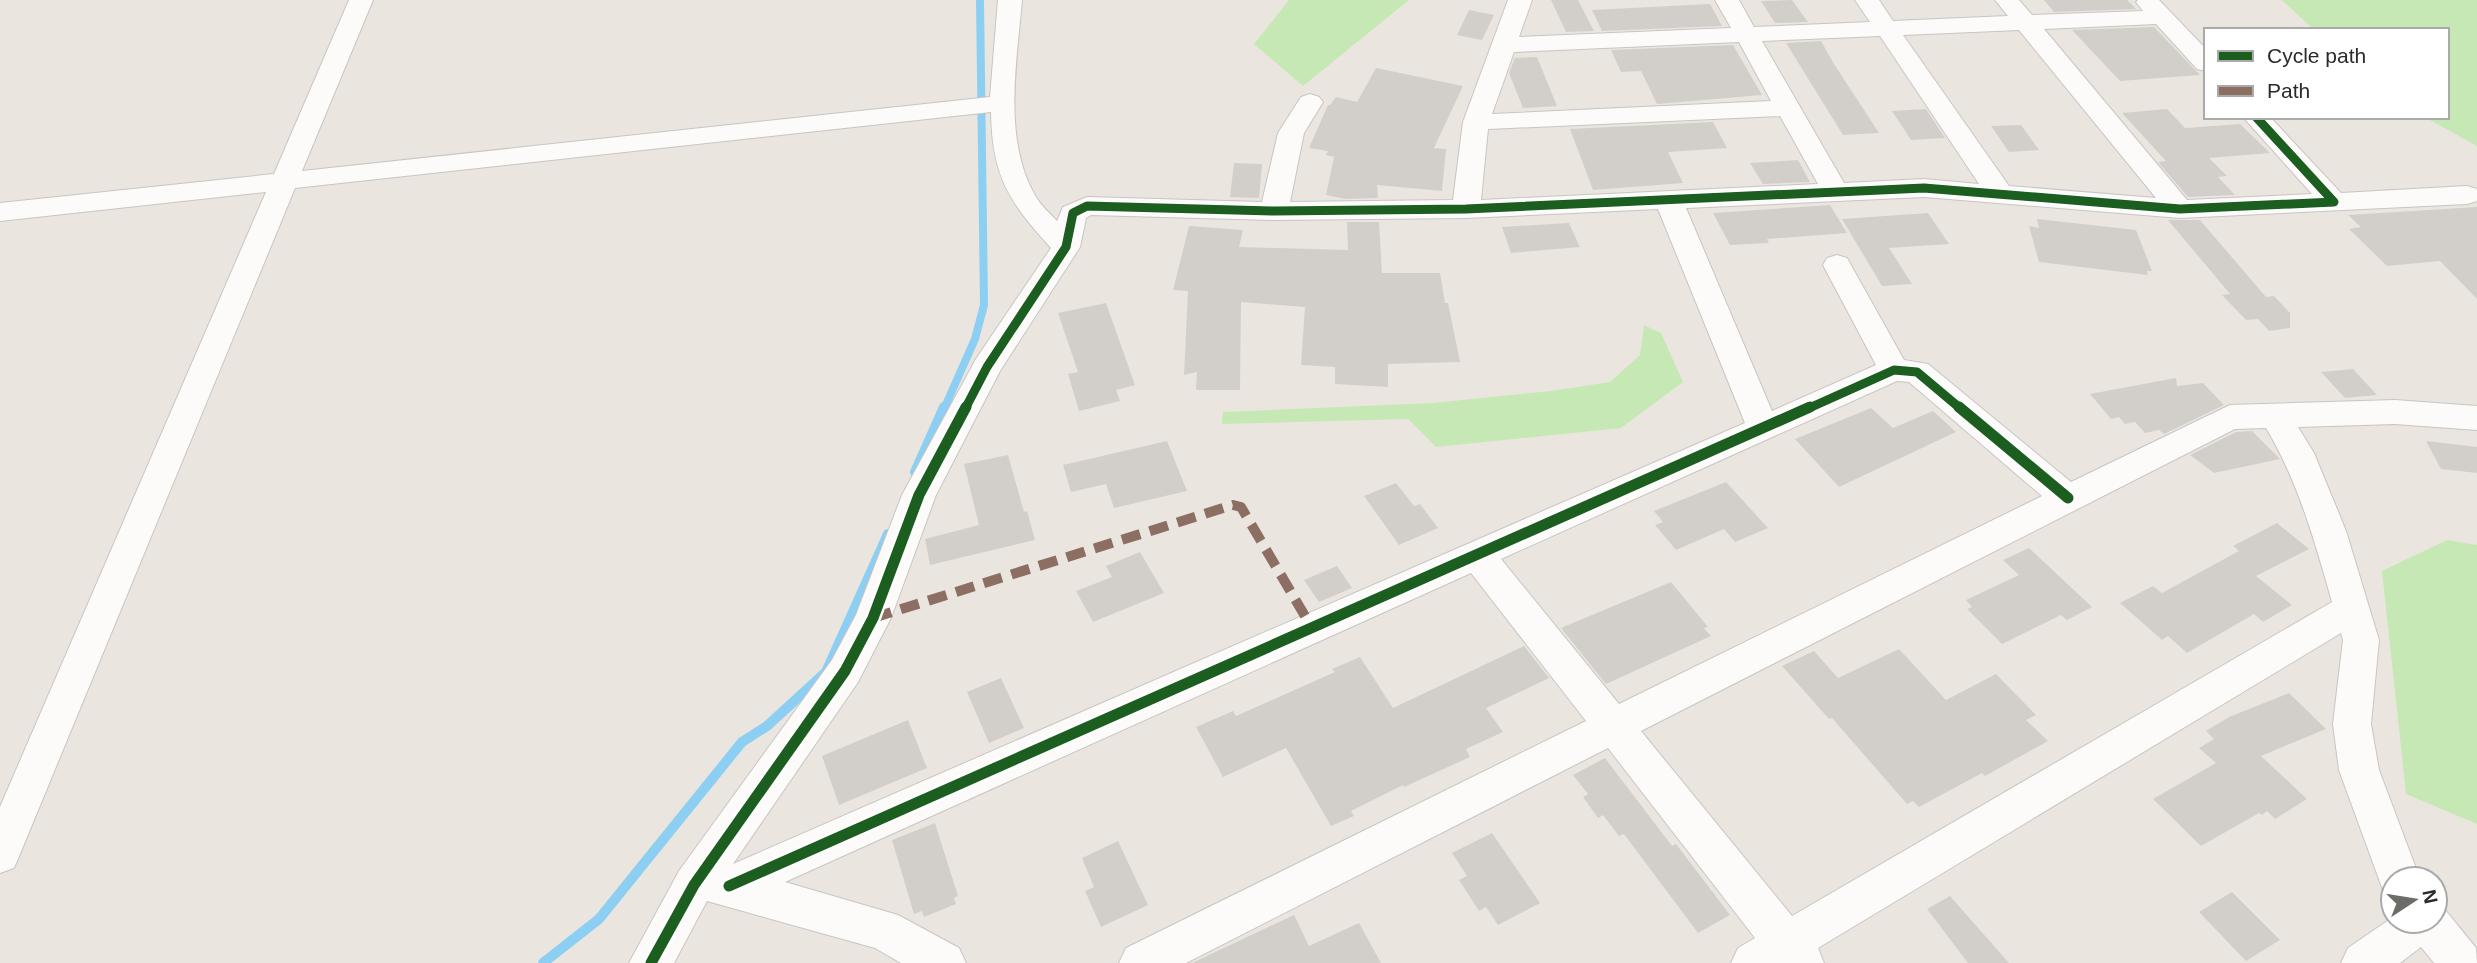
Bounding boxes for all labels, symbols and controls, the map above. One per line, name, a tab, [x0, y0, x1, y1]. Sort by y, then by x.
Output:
legend	[2204, 28, 2449, 119]
text: Cycle path	[2267, 44, 2366, 67]
text: Path	[2267, 79, 2310, 102]
north arrow	[2379, 865, 2449, 935]
text: N	[2418, 888, 2442, 905]

